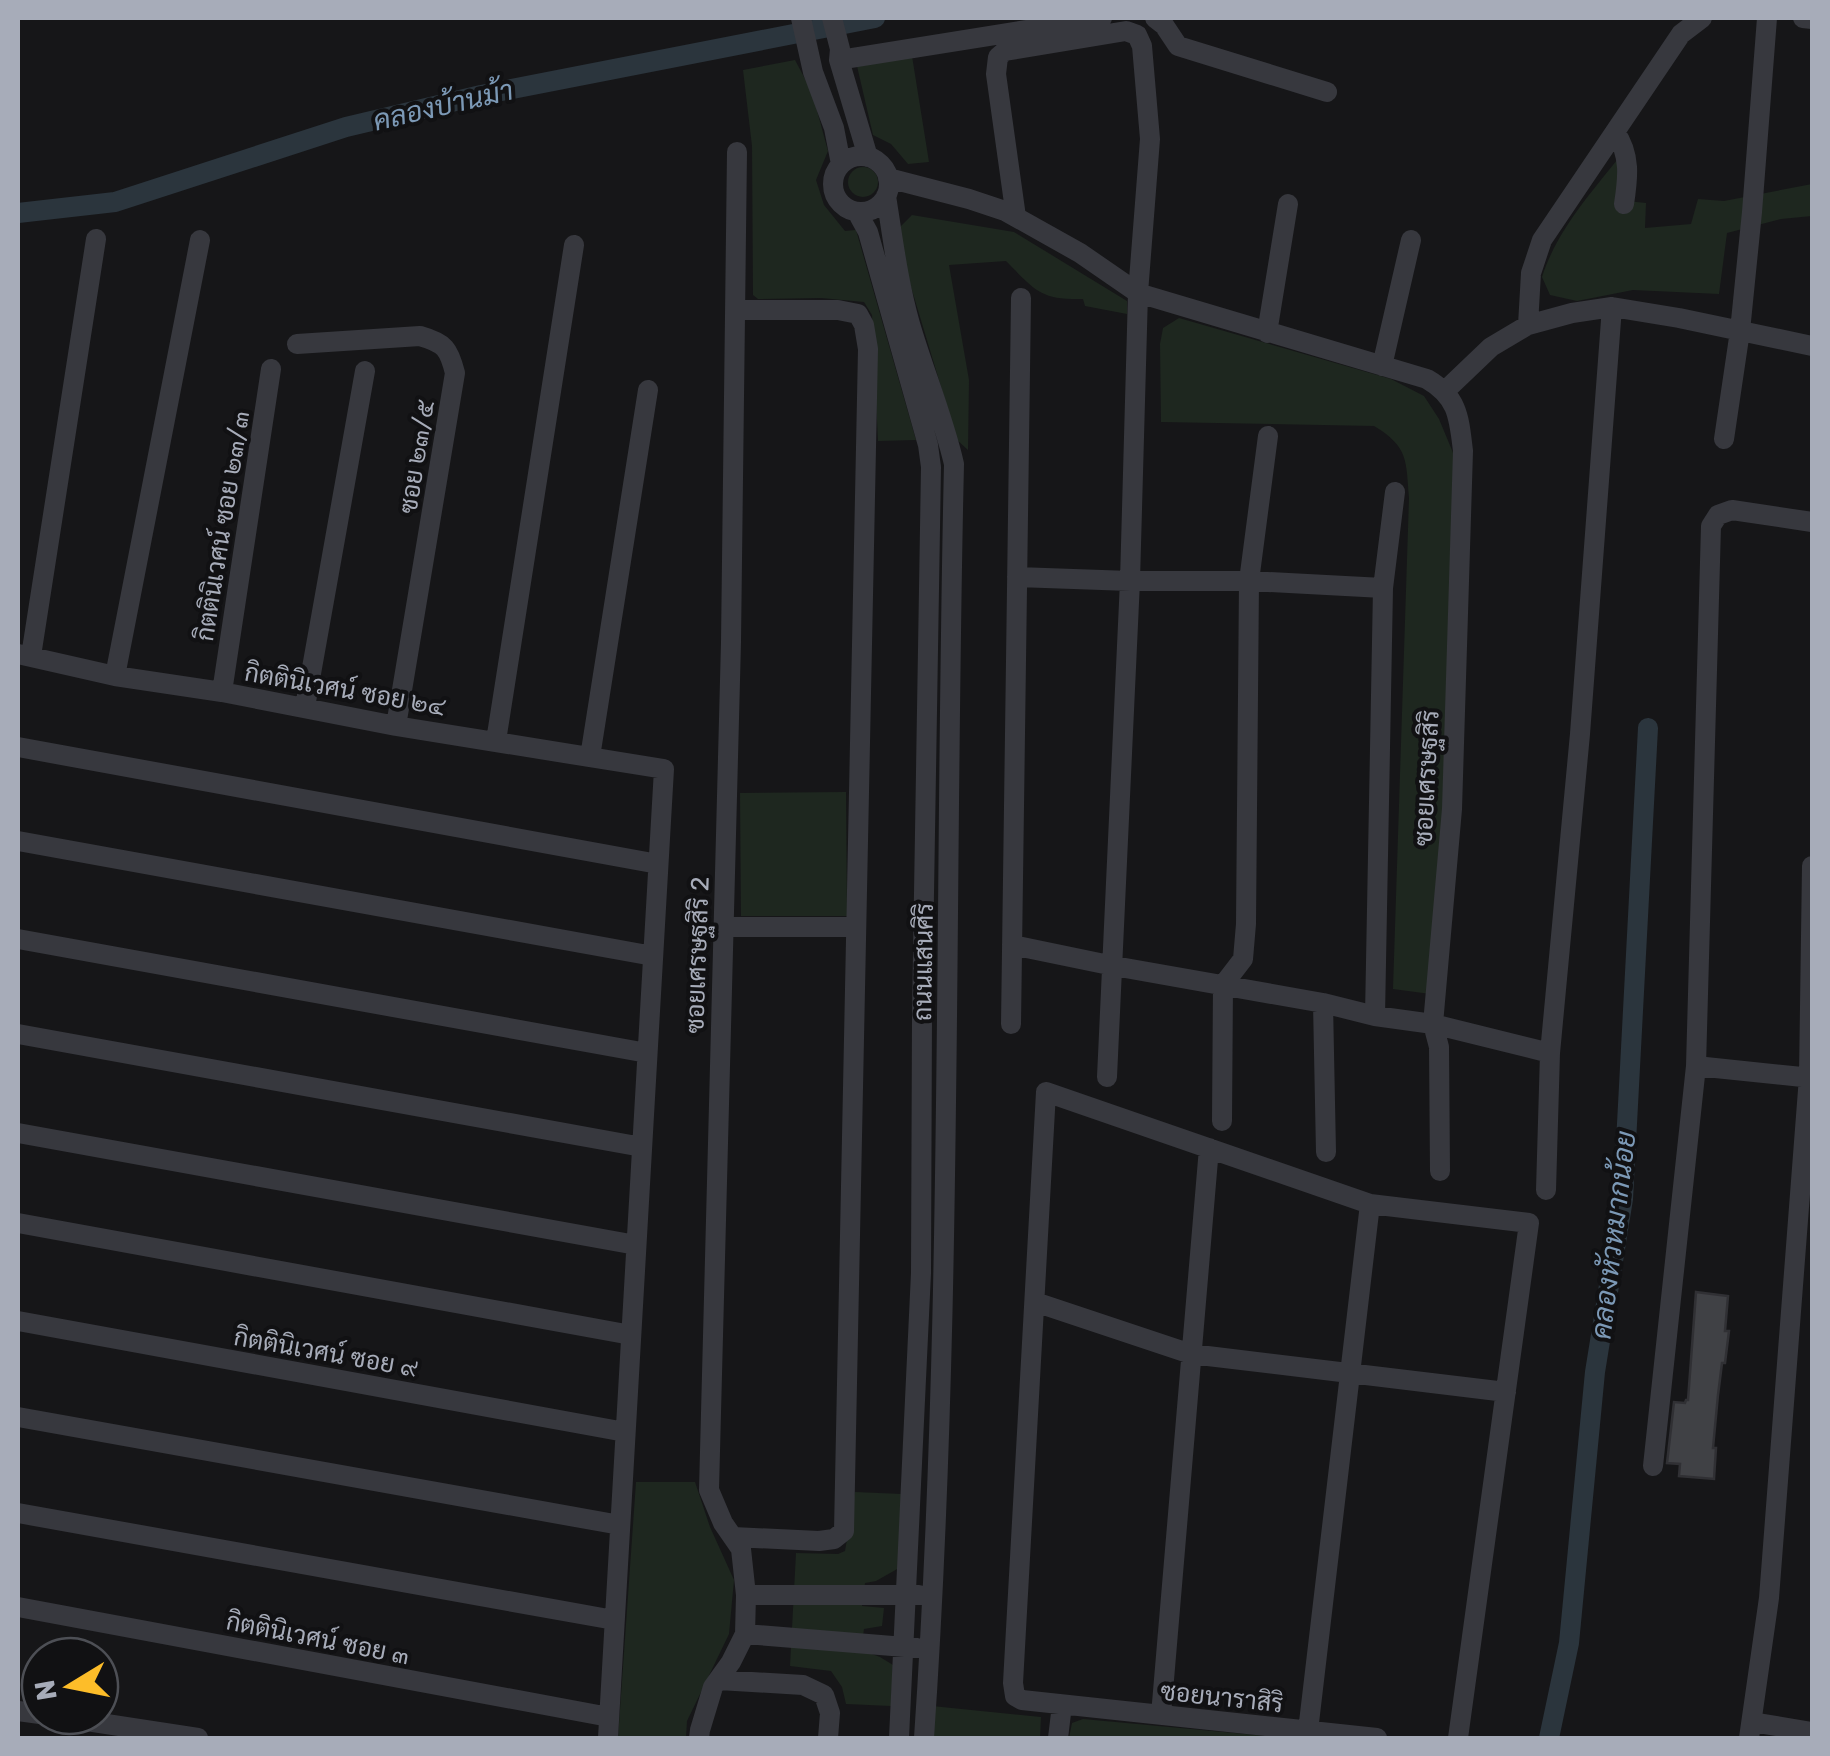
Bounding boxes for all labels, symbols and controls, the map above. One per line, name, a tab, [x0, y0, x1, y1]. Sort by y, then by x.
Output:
water label: คลองบ้านม้า	[369, 70, 516, 138]
street label: ซอย ๒๓/๕	[393, 397, 440, 516]
street label: กิตตินิเวศน์ ซอย ๒๓/๓	[187, 408, 255, 643]
street label: กิตตินิเวศน์ ซอย ๒๔	[242, 655, 449, 722]
street label: ซอยเศรษฐสิริ	[1407, 709, 1447, 847]
street label: ซอยเศรษฐสิริ 2	[679, 876, 717, 1034]
street label: ถนนแสนศิริ	[907, 903, 939, 1021]
water label: คลองหัวหมากน้อย	[1581, 1129, 1643, 1341]
street label: กิตตินิเวศน์ ซอย ๙	[232, 1319, 421, 1383]
street label: กิตตินิเวศน์ ซอย ๓	[224, 1604, 413, 1670]
north arrow	[20, 1636, 120, 1736]
street label: ซอยนาราสิริ	[1159, 1676, 1285, 1718]
text: N	[28, 1677, 64, 1703]

